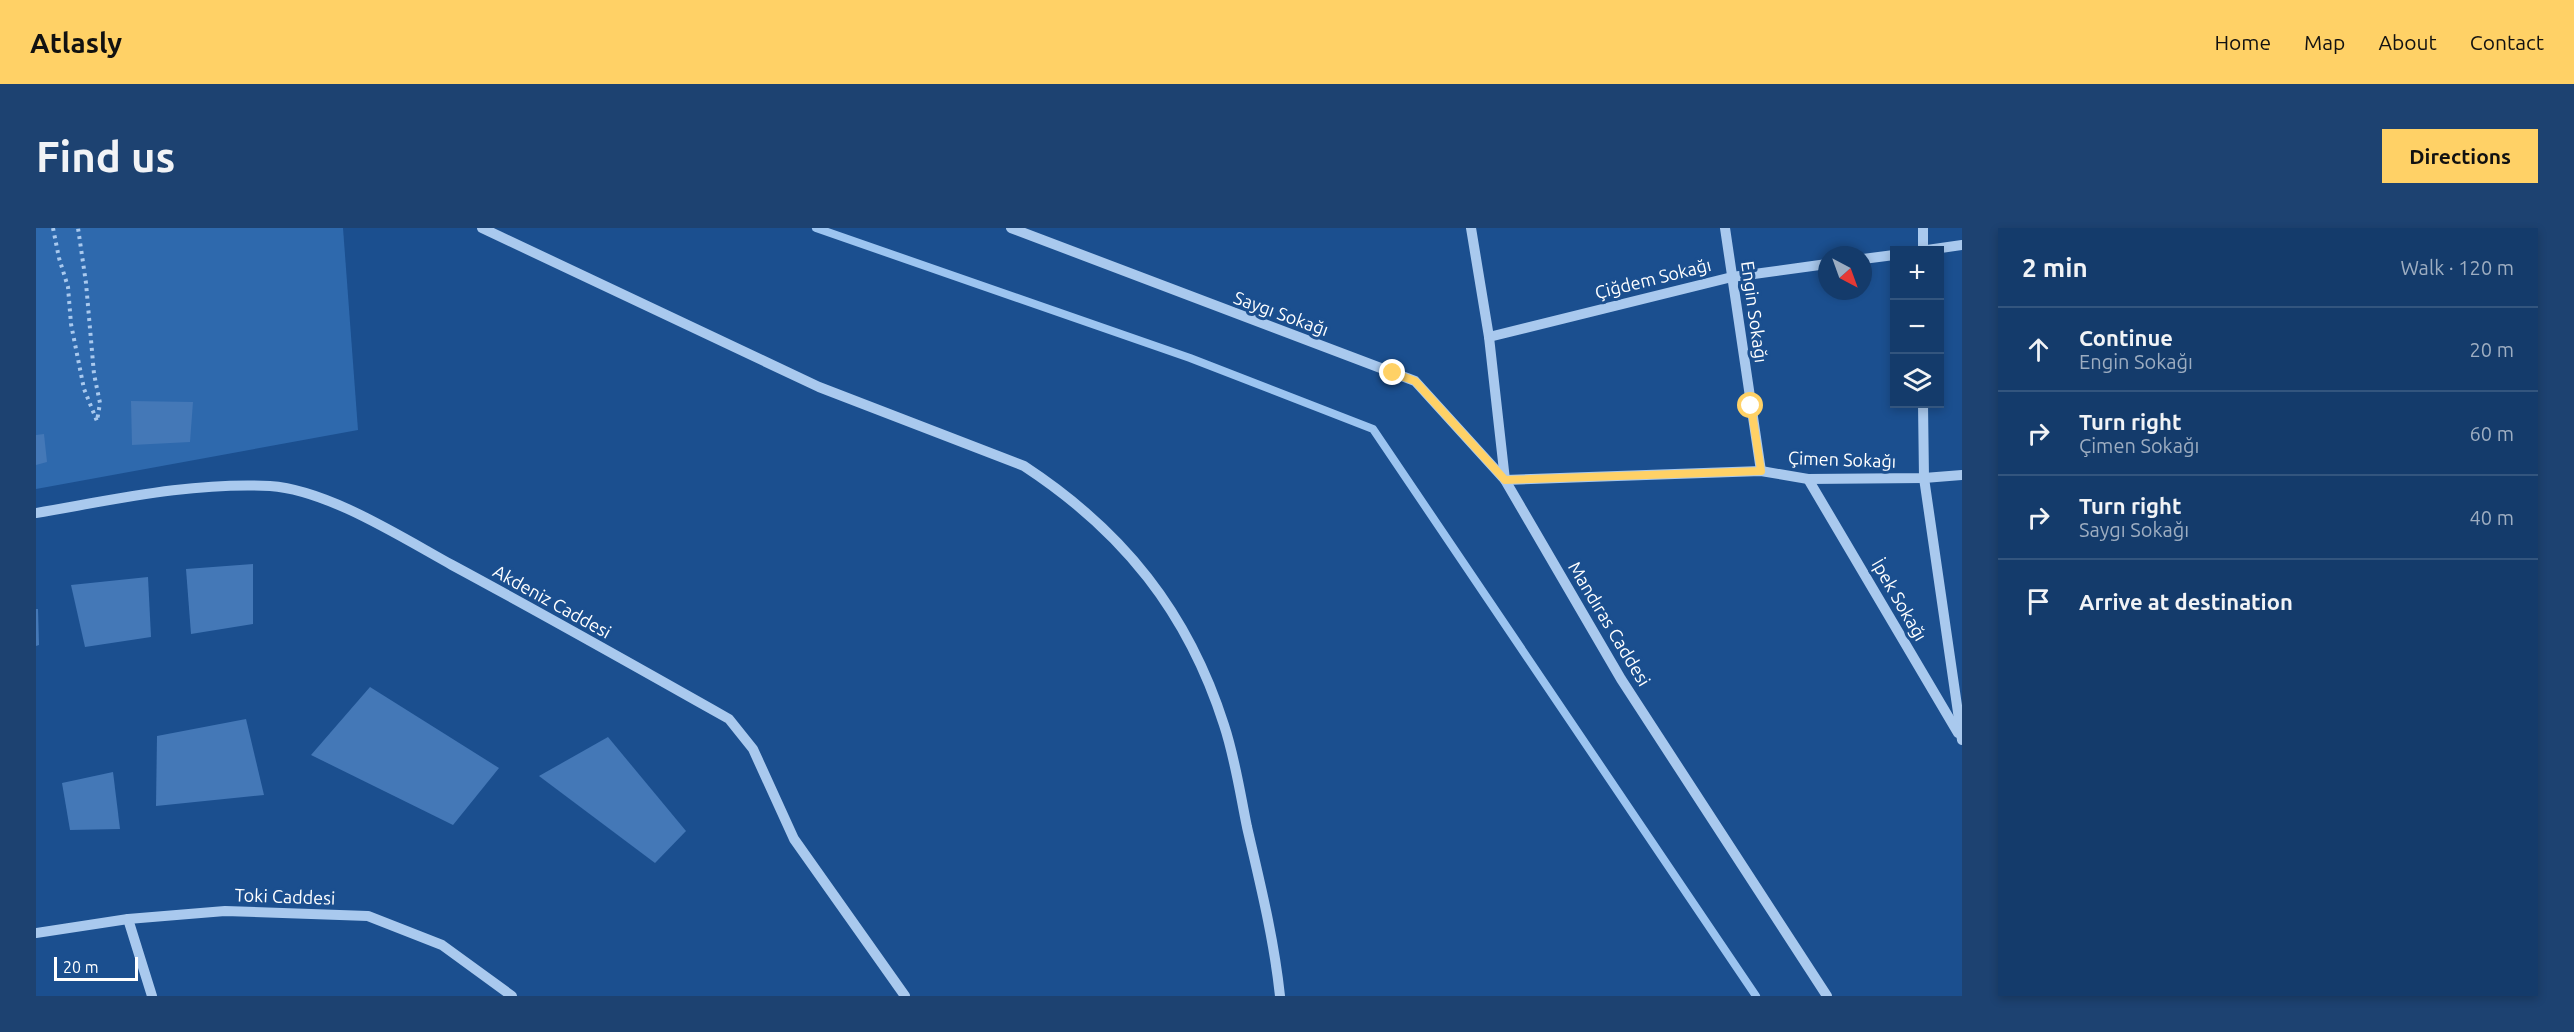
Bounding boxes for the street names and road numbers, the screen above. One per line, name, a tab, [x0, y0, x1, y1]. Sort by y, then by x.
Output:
street label: Çiğdem Sokağı	[1593, 254, 1713, 302]
street label: Engin Sokağı	[1738, 260, 1772, 364]
street label: Saygı Sokağı	[1231, 287, 1331, 339]
street label: Çimen Sokağı	[1788, 447, 1896, 471]
street label: İpek Sokağı	[1868, 555, 1931, 644]
street label: Mandıras Caddesi	[1565, 558, 1655, 689]
street label: Akdeniz Caddesi	[490, 561, 615, 642]
street label: Toki Caddesi	[234, 884, 336, 908]

